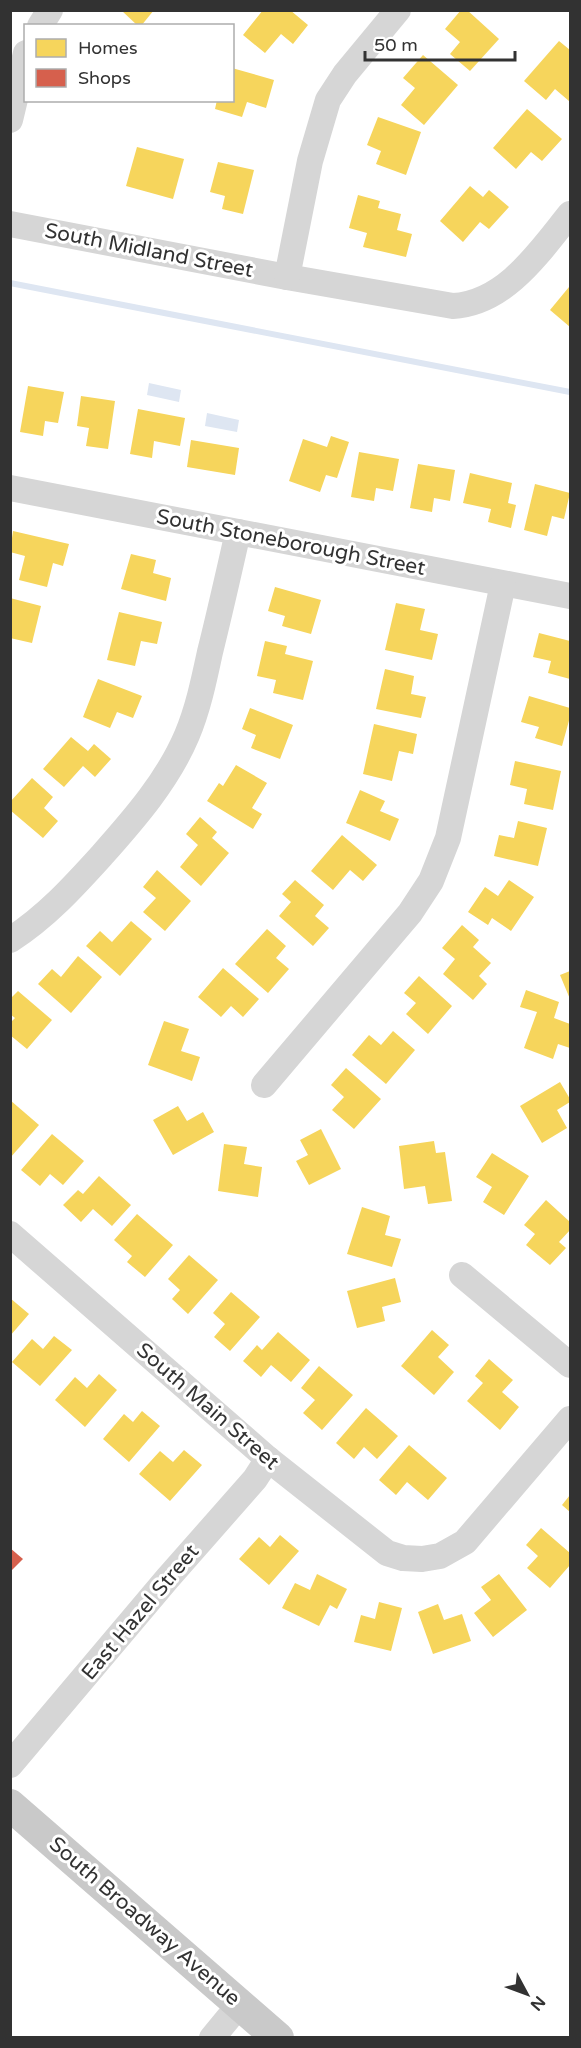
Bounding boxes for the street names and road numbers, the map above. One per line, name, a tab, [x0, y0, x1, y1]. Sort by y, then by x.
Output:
street label: South Midland Street	[43, 218, 255, 283]
street label: South Stoneborough Street	[154, 504, 427, 581]
street label: South Main Street	[131, 1338, 284, 1475]
street label: East Hazel Street	[76, 1539, 204, 1685]
street label: South Broadway Avenue	[44, 1832, 245, 2011]

